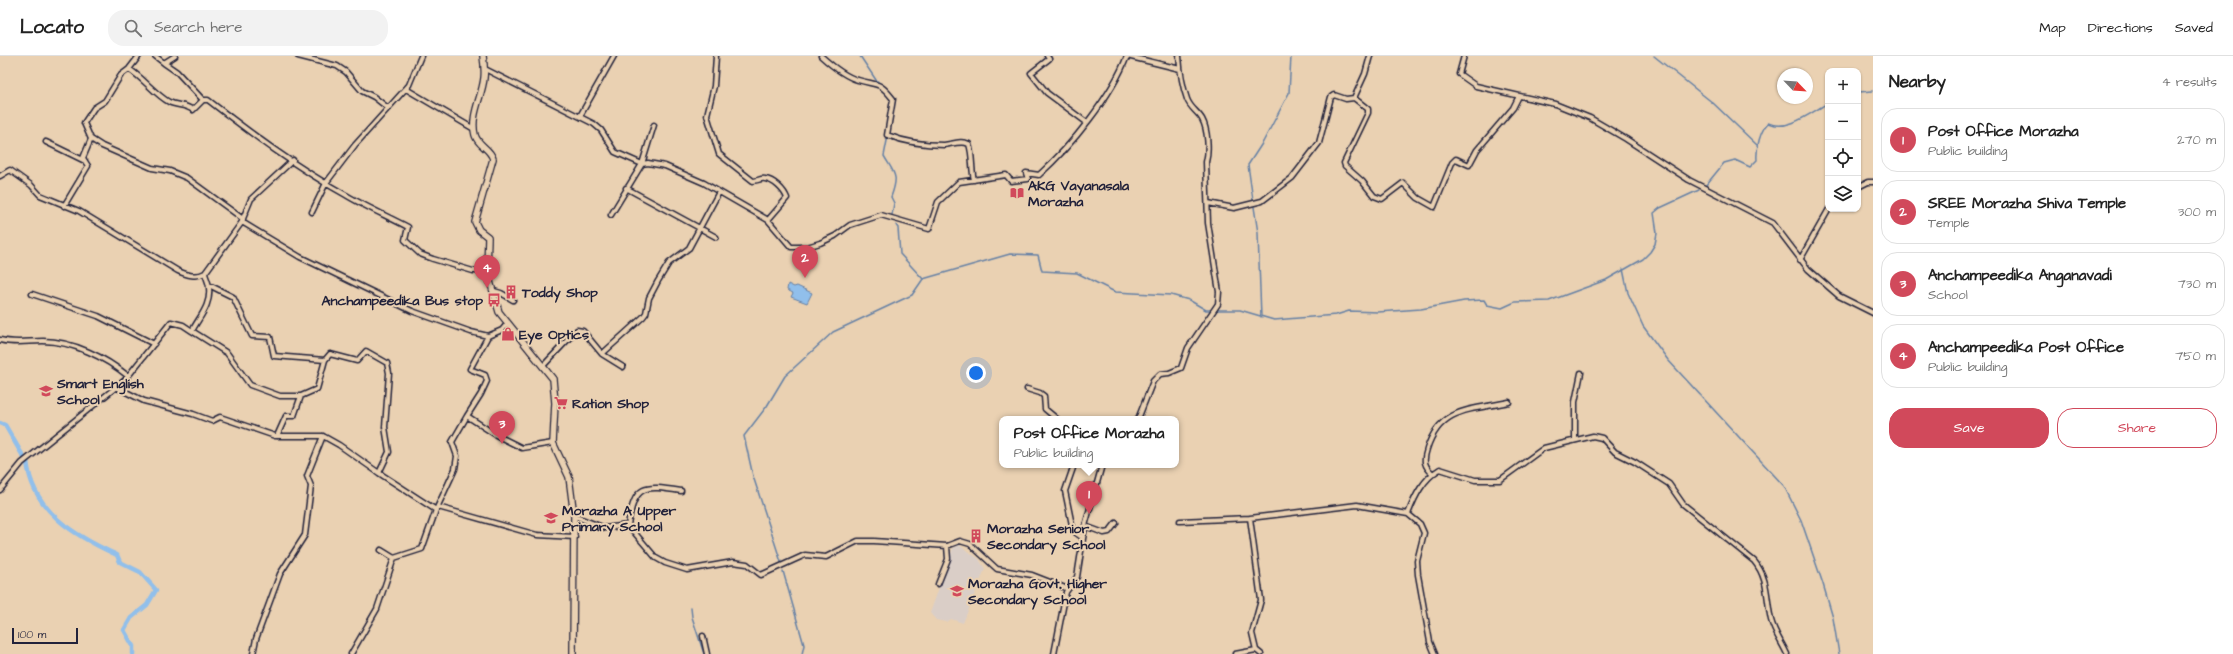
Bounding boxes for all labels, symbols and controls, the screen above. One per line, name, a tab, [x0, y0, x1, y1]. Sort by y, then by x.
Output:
search box	[108, 10, 388, 46]
text: Locato	[20, 14, 84, 41]
icon: search	[122, 17, 144, 39]
text: Search here	[154, 17, 242, 38]
text: Map	[2039, 18, 2066, 38]
text: Directions	[2088, 18, 2153, 38]
text: Saved	[2175, 18, 2213, 38]
north arrow	[1777, 68, 1813, 104]
map controls	[1825, 68, 1861, 212]
button: +	[1825, 68, 1861, 104]
text: Nearby	[1889, 70, 1946, 94]
text: 4 results	[2162, 73, 2217, 91]
button: −	[1825, 104, 1861, 140]
text: Post Office Morazha	[1928, 121, 2079, 142]
text: 1	[1902, 131, 1904, 149]
text: 270 m	[2177, 131, 2216, 149]
button: locate	[1825, 140, 1861, 176]
text: Public building	[1928, 142, 2007, 160]
place label: AKG Vayanasala Morazha	[1028, 176, 1130, 212]
button: layers	[1825, 176, 1861, 212]
library icon: AKG Vayanasala Morazha	[1009, 185, 1025, 201]
text: SREE Morazha Shiva Temple	[1928, 193, 2126, 214]
text: 2	[1899, 203, 1907, 221]
text: 300 m	[2178, 203, 2216, 221]
text: Temple	[1928, 214, 1970, 232]
pin: 2	[792, 245, 818, 278]
pin: 4	[474, 255, 500, 288]
text: Anchampeedika Anganavadi	[1928, 265, 2112, 286]
text: 3	[1900, 275, 1906, 293]
text: 730 m	[2178, 275, 2216, 293]
place label: Toddy Shop	[521, 283, 598, 303]
building icon: Toddy Shop	[503, 284, 519, 300]
text: School	[1928, 286, 1968, 304]
place label: Anchampeedika Bus stop	[322, 291, 483, 311]
bus stop icon: Anchampeedika Bus stop	[486, 292, 502, 308]
place label: Eye Optics	[519, 325, 589, 345]
shop icon: Eye Optics	[500, 326, 516, 342]
text: Anchampeedika Post Office	[1928, 337, 2124, 358]
text: 4	[1899, 347, 1907, 365]
text: 750 m	[2175, 347, 2216, 365]
text: Public building	[1928, 358, 2007, 376]
your location	[966, 363, 986, 383]
place label: Smart English School	[56, 374, 145, 410]
school or university icon: Smart English School	[38, 383, 54, 399]
place label: Ration Shop	[572, 394, 649, 414]
supermarket icon: Ration Shop	[553, 395, 569, 411]
button: Save	[1889, 408, 2049, 448]
button: Share	[2057, 408, 2217, 448]
pin: 3	[489, 411, 515, 444]
popup	[999, 416, 1179, 468]
text: Post Office Morazha	[1014, 423, 1164, 444]
text: Public building	[1014, 444, 1093, 462]
pin: 1	[1076, 481, 1102, 514]
place label: Morazha A Upper Primary School	[562, 501, 676, 537]
school or university icon: Morazha A Upper Primary School	[543, 510, 559, 526]
place label: Morazha Senior Secondary School	[986, 519, 1106, 555]
building icon: Morazha Senior Secondary School	[968, 528, 984, 544]
place label: Morazha Govt. Higher Secondary School	[967, 574, 1107, 610]
school or university icon: Morazha Govt. Higher Secondary School	[949, 583, 965, 599]
scale bar	[12, 626, 78, 645]
text: 100 m	[18, 627, 46, 642]

